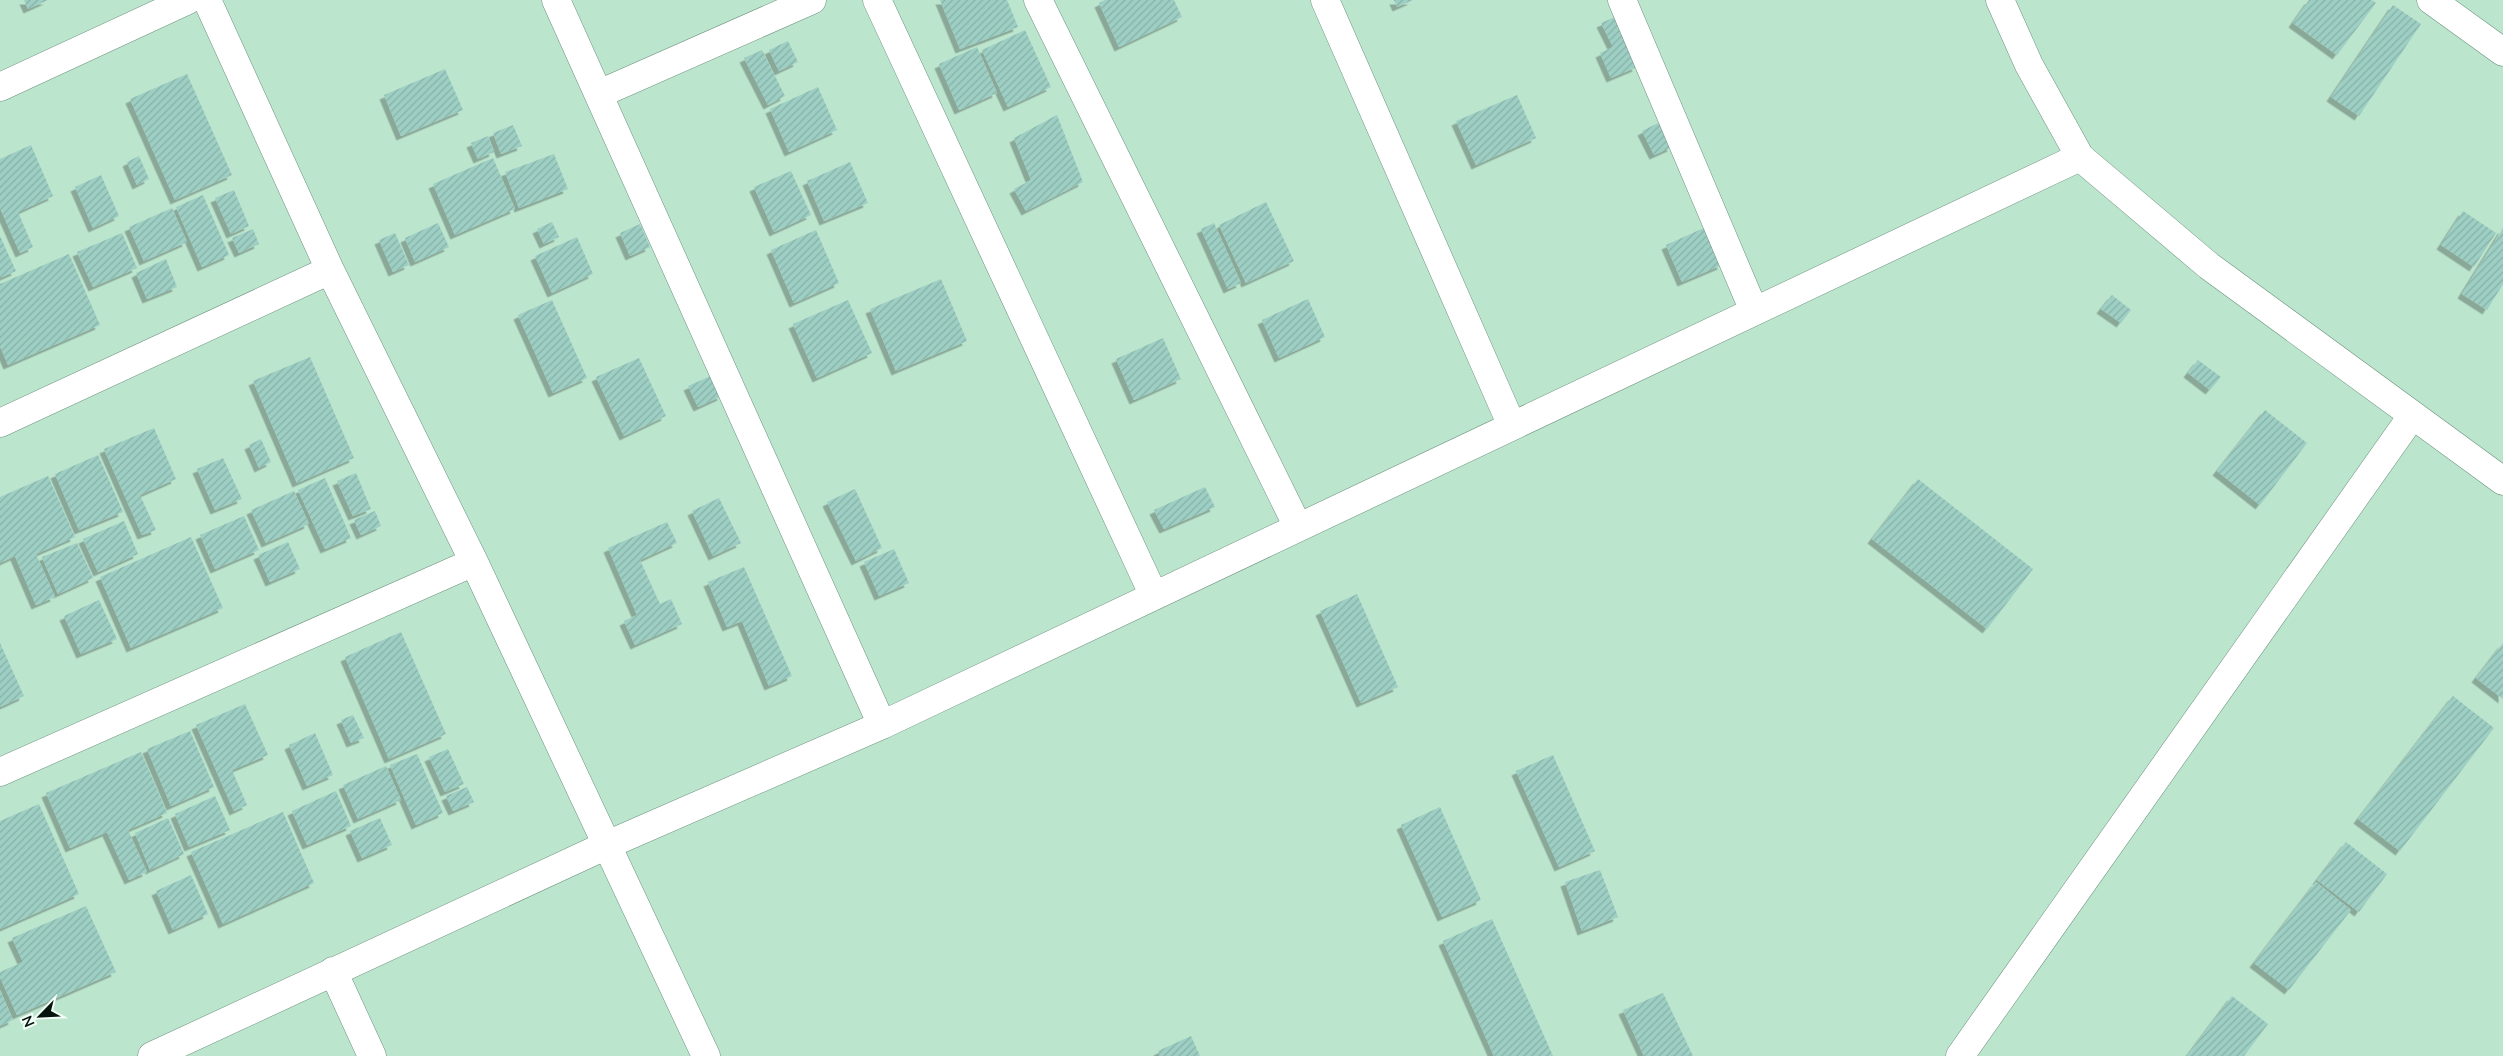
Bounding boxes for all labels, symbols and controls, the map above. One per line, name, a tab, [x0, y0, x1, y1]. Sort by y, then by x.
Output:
north arrow	[15, 991, 65, 1041]
text: N	[18, 1013, 38, 1030]

